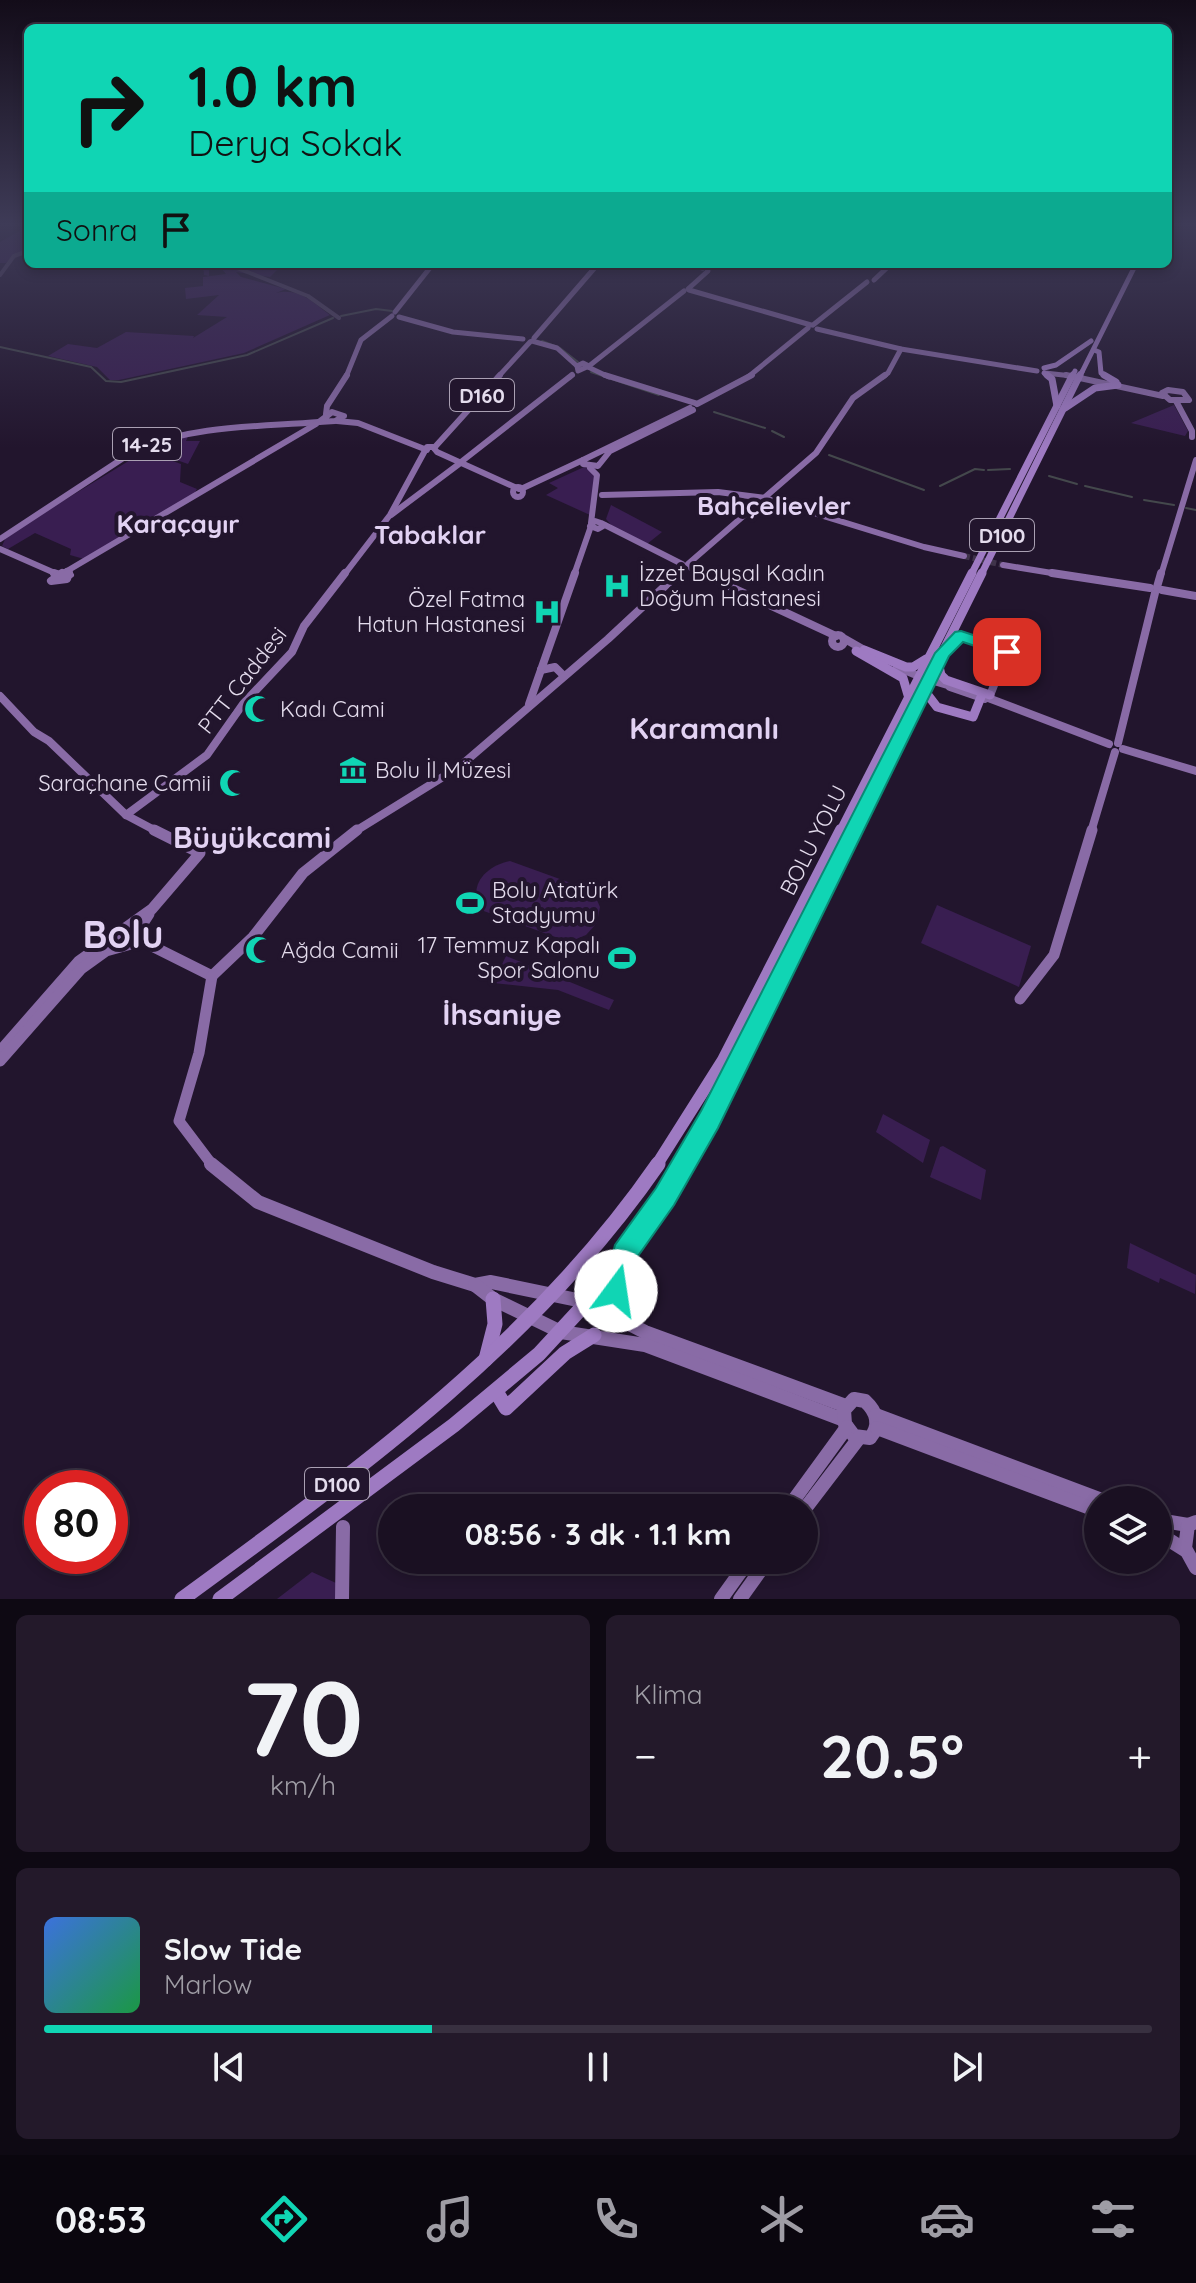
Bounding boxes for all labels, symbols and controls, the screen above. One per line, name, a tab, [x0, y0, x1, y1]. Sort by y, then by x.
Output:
text: 1.0 km	[188, 51, 357, 121]
icon: right	[56, 56, 160, 160]
text: Derya Sokak	[188, 120, 403, 165]
icon: arrive	[154, 208, 198, 252]
text: Sonra	[56, 211, 138, 249]
road number: D160	[450, 379, 514, 411]
road number: 14-25	[113, 428, 181, 460]
district label: Bahçelievler	[697, 489, 851, 522]
district label: Karaçayır	[116, 507, 240, 540]
district label: Tabaklar	[374, 518, 486, 551]
road number: D100	[970, 519, 1034, 551]
place label: İzzet Baysal Kadın Doğum Hastanesi	[639, 559, 825, 612]
hospital icon: İzzet Baysal Kadın Doğum Hastanesi	[602, 571, 632, 601]
place label: Özel Fatma Hatun Hastanesi	[357, 585, 525, 638]
hospital icon: Özel Fatma Hatun Hastanesi	[532, 597, 562, 627]
pin	[973, 618, 1041, 686]
street label: PTT Caddesi	[192, 621, 292, 739]
icon: arrive	[985, 630, 1029, 674]
mosque icon: Kadı Cami	[243, 694, 273, 724]
place label: Kadı Cami	[280, 695, 385, 723]
district label: Karamanlı	[629, 709, 779, 747]
museum icon: Bolu İl Müzesi	[338, 755, 368, 785]
place label: Bolu İl Müzesi	[375, 756, 511, 784]
mosque icon: Saraçhane Camii	[218, 768, 248, 798]
place label: Saraçhane Camii	[38, 769, 211, 797]
street label: BOLU YOLU	[773, 780, 853, 900]
district label: Büyükcami	[173, 818, 331, 856]
place label: Bolu Atatürk Stadyumu	[492, 876, 618, 929]
sports icon: Bolu Atatürk Stadyumu	[455, 888, 485, 918]
district label: Bolu	[83, 910, 163, 958]
place label: 17 Temmuz Kapalı Spor Salonu	[418, 931, 600, 984]
mosque icon: Ağda Camii	[244, 935, 274, 965]
place label: Ağda Camii	[281, 936, 399, 964]
sports icon: 17 Temmuz Kapalı Spor Salonu	[607, 943, 637, 973]
district label: İhsaniye	[442, 995, 562, 1033]
position arrow	[574, 1249, 658, 1333]
road number: D100	[305, 1468, 369, 1500]
speed limit sign: 80	[24, 1470, 128, 1574]
map controls	[1084, 1486, 1172, 1574]
button: layers	[1084, 1486, 1172, 1574]
text: 08:56 · 3 dk · 1.1 km	[465, 1515, 731, 1553]
text: 70	[243, 1652, 363, 1782]
text: Klima	[634, 1678, 703, 1711]
text: 20.5°	[820, 1718, 964, 1793]
text: −	[634, 1728, 657, 1783]
text: +	[1127, 1728, 1152, 1783]
text: km/h	[270, 1769, 336, 1802]
text: Slow Tide	[164, 1930, 302, 1968]
text: Marlow	[164, 1968, 252, 2001]
icon: previous	[207, 2045, 251, 2089]
icon: pause	[576, 2045, 620, 2089]
icon: next	[945, 2045, 989, 2089]
icon: directions	[256, 2191, 312, 2247]
icon: music	[422, 2191, 478, 2247]
icon: phone	[588, 2191, 644, 2247]
icon: climate	[754, 2191, 810, 2247]
icon: car	[919, 2191, 975, 2247]
icon: filters	[1085, 2191, 1141, 2247]
text: 08:53	[55, 2197, 147, 2242]

